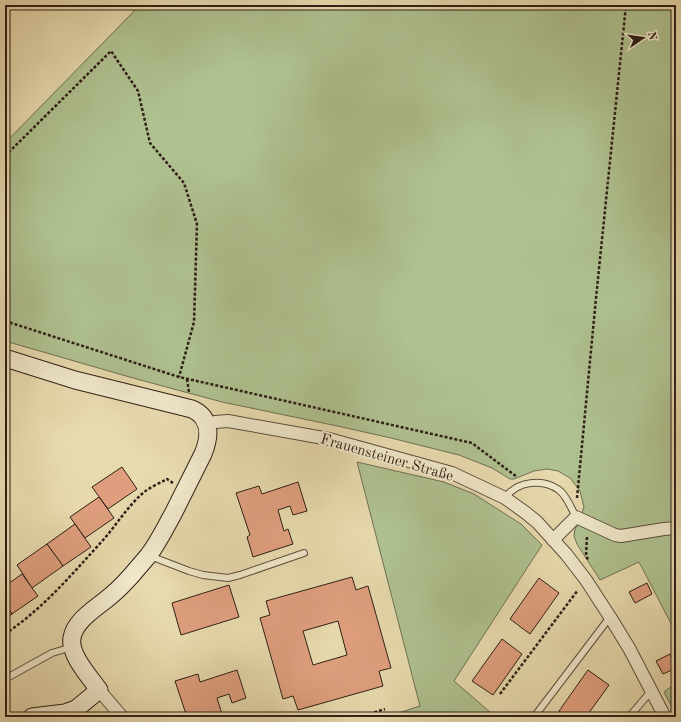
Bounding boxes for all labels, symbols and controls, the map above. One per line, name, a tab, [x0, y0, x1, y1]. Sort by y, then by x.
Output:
north arrow	[623, 18, 663, 58]
text: N	[645, 31, 658, 42]
street label: Frauensteiner Straße	[318, 432, 455, 485]

